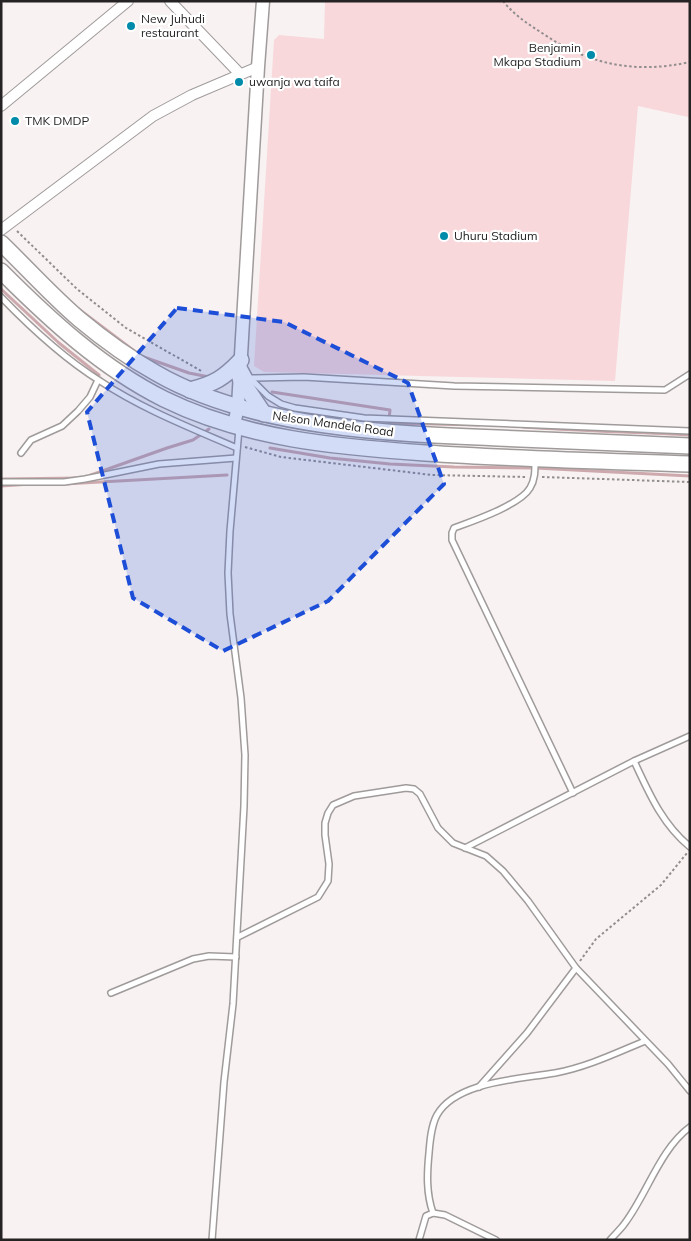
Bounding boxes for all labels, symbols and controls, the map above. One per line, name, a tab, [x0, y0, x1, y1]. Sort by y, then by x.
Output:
place label: New Juhudi restaurant	[141, 11, 205, 40]
marker: New Juhudi restaurant	[125, 20, 137, 32]
place label: Benjamin Mkapa Stadium	[493, 40, 581, 69]
marker: Benjamin Mkapa Stadium	[585, 49, 597, 61]
place label: uwanja wa taifa	[249, 74, 340, 89]
marker: uwanja wa taifa	[233, 76, 245, 88]
place label: TMK DMDP	[25, 113, 90, 128]
marker: TMK DMDP	[9, 115, 21, 127]
place label: Uhuru Stadium	[454, 228, 538, 243]
marker: Uhuru Stadium	[438, 230, 450, 242]
street label: Nelson Mandela Road	[272, 408, 395, 439]

